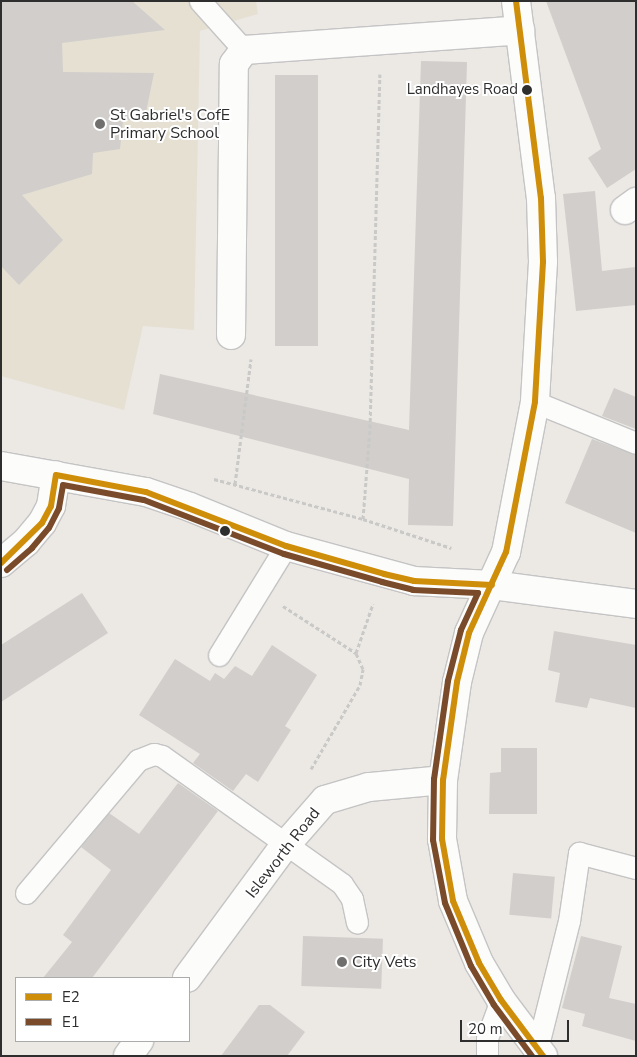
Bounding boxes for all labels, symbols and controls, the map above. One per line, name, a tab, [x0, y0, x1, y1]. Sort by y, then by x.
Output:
place label: Landhayes Road	[407, 81, 518, 99]
marker: Landhayes Road	[522, 85, 532, 95]
place label: St Gabriel's CofE Primary School	[110, 105, 230, 143]
marker: St Gabriel's CofE Primary School	[94, 118, 106, 130]
unlabelled marker	[220, 526, 230, 536]
street label: Isleworth Road	[242, 804, 324, 902]
place label: City Vets	[352, 952, 416, 972]
marker: City Vets	[336, 956, 348, 968]
legend	[15, 977, 190, 1042]
text: E2	[62, 987, 80, 1007]
scale bar	[462, 1010, 571, 1042]
text: E1	[62, 1012, 80, 1032]
text: 20 m	[468, 1019, 503, 1039]

